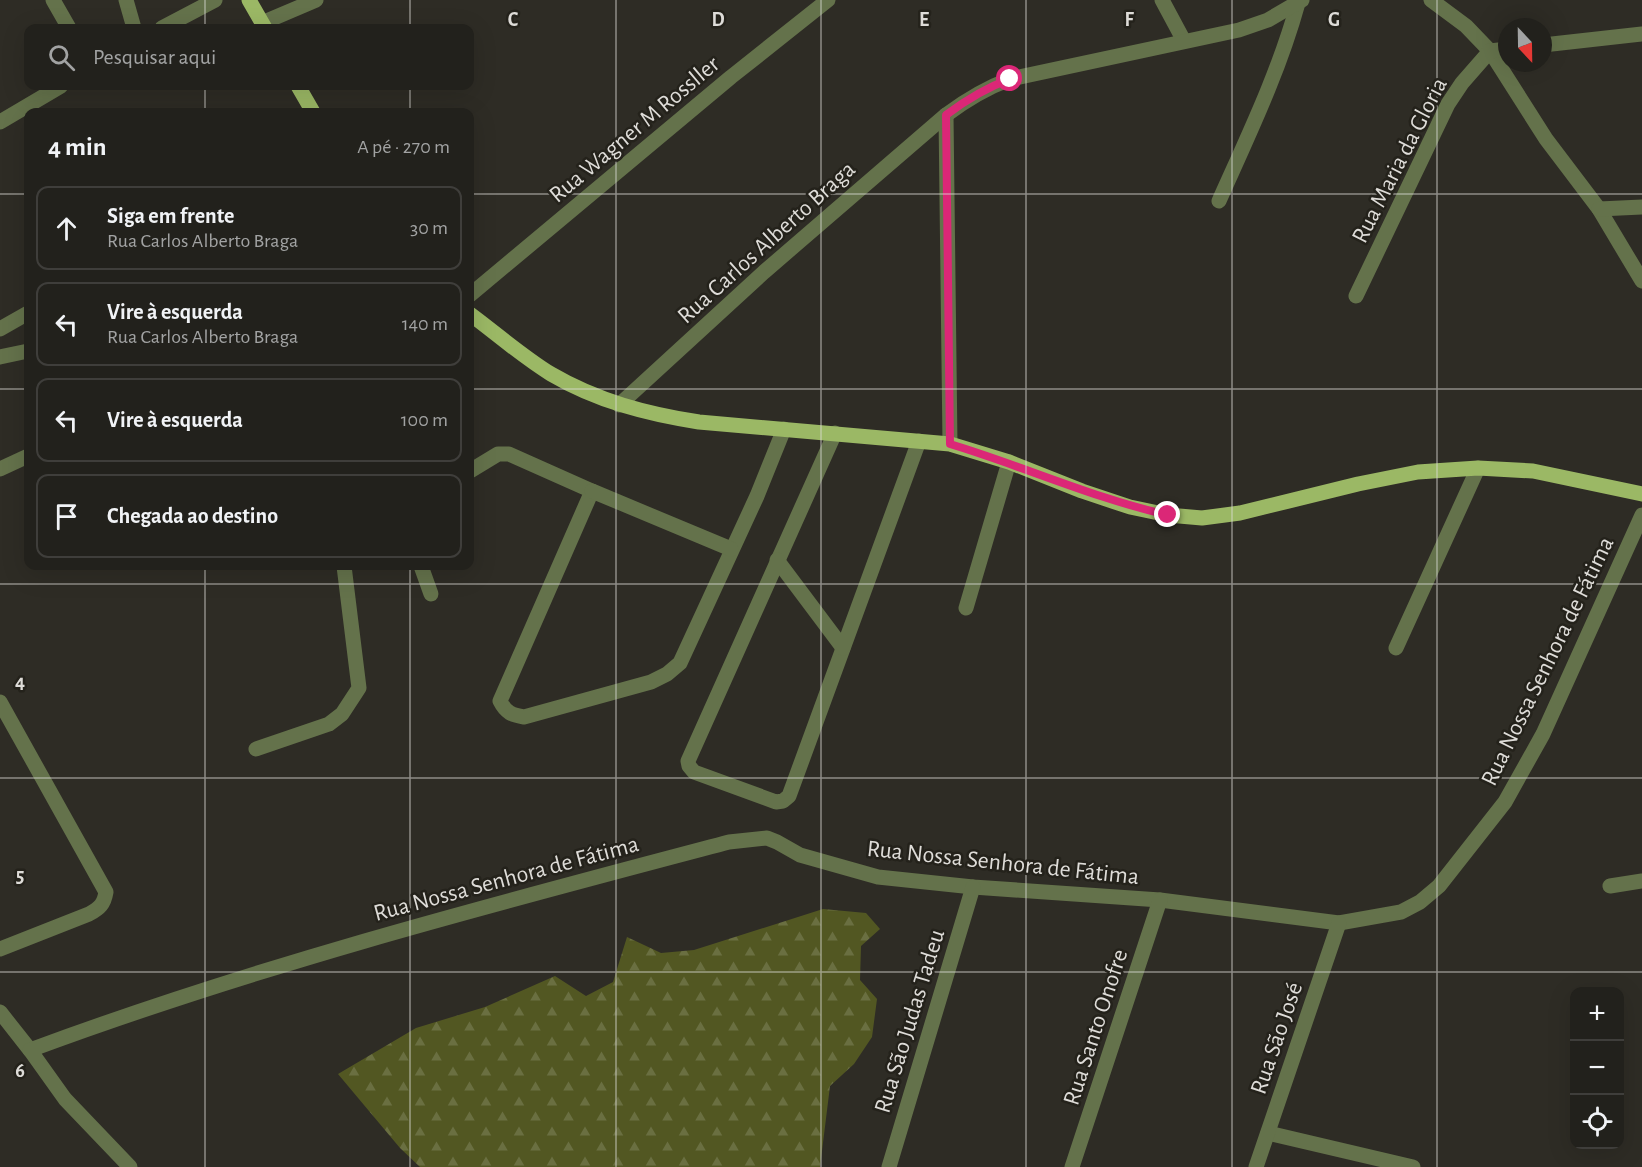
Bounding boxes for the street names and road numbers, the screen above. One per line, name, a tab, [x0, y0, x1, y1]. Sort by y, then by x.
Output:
street label: Rua Wagner M Rossller	[545, 52, 724, 208]
street label: Rua Maria da Gloria	[1348, 74, 1452, 247]
street label: Rua Carlos Alberto Braga	[673, 157, 860, 328]
street label: Rua Nossa Senhora de Fátima	[1477, 533, 1619, 790]
street label: Rua Nossa Senhora de Fátima	[371, 832, 641, 926]
street label: Rua Nossa Senhora de Fátima	[866, 837, 1140, 889]
street label: Rua São Judas Tadeu	[871, 927, 949, 1116]
street label: Rua Santo Onofre	[1059, 946, 1132, 1108]
street label: Rua São José	[1247, 979, 1307, 1097]

